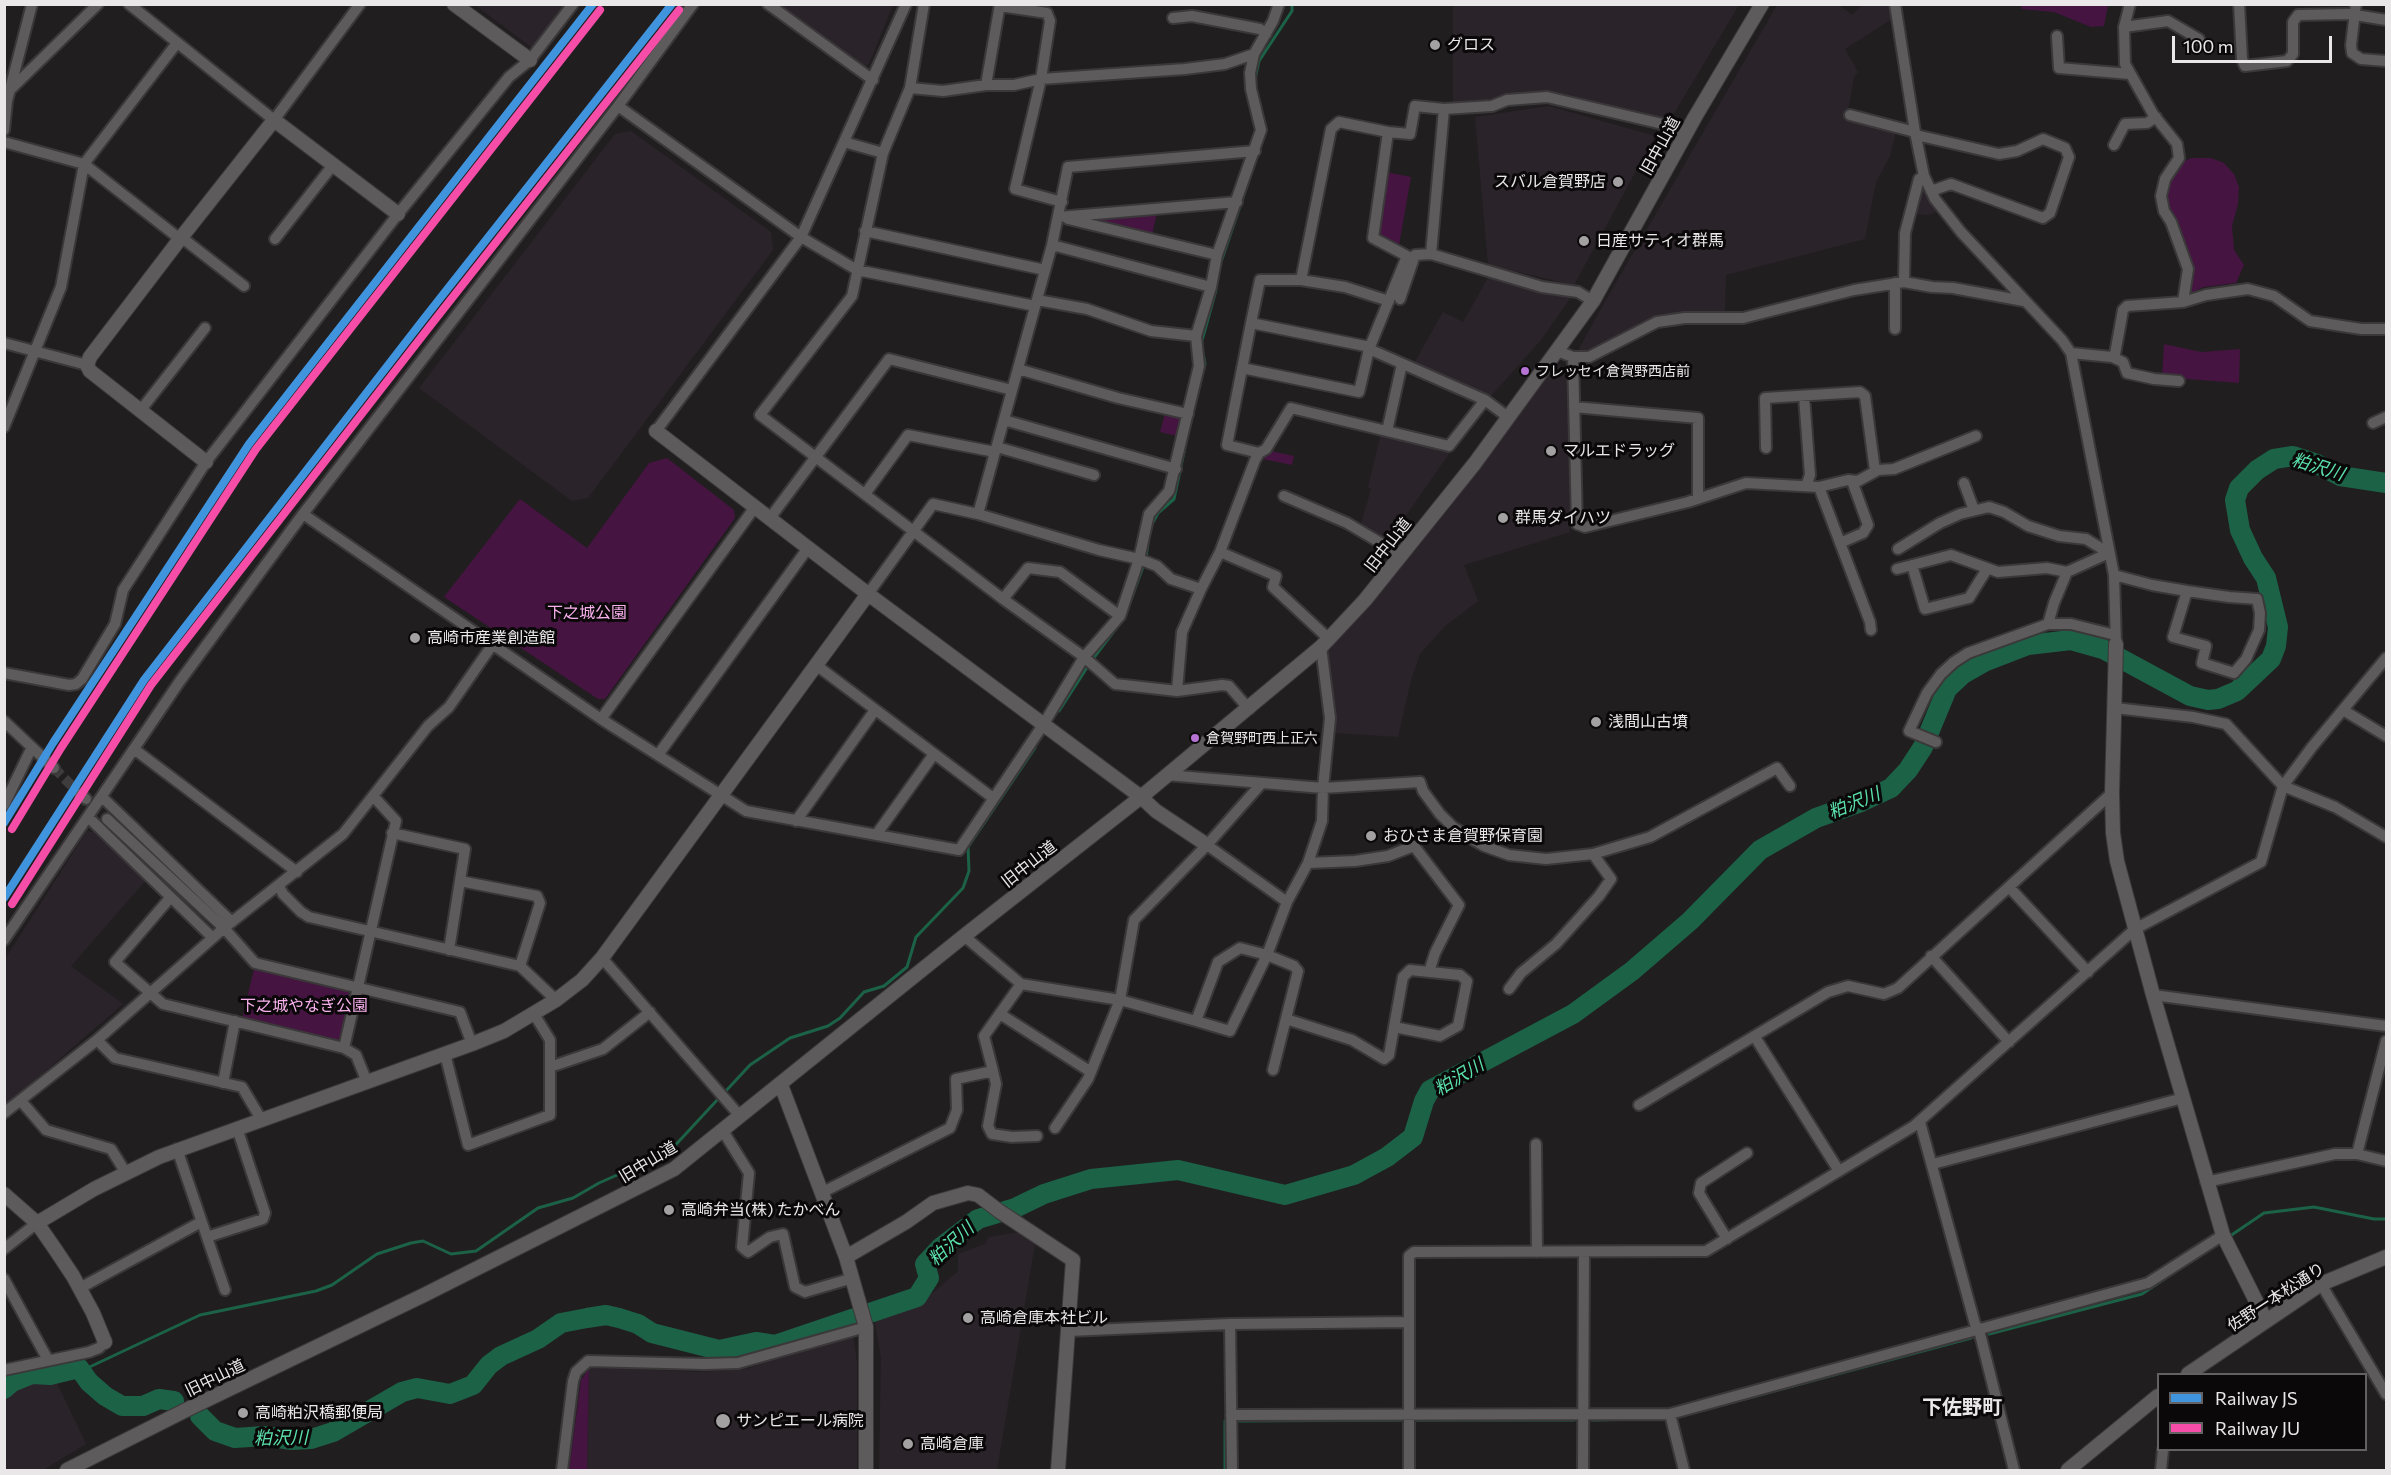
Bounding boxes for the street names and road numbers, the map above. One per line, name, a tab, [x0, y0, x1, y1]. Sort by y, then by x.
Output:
street label: 旧中山道	[1636, 113, 1684, 179]
street label: 旧中山道	[1361, 514, 1415, 576]
street label: 旧中山道	[998, 837, 1060, 891]
street label: 旧中山道	[616, 1137, 680, 1187]
street label: 佐野一本松通り	[2224, 1258, 2328, 1336]
street label: 旧中山道	[182, 1355, 248, 1401]

